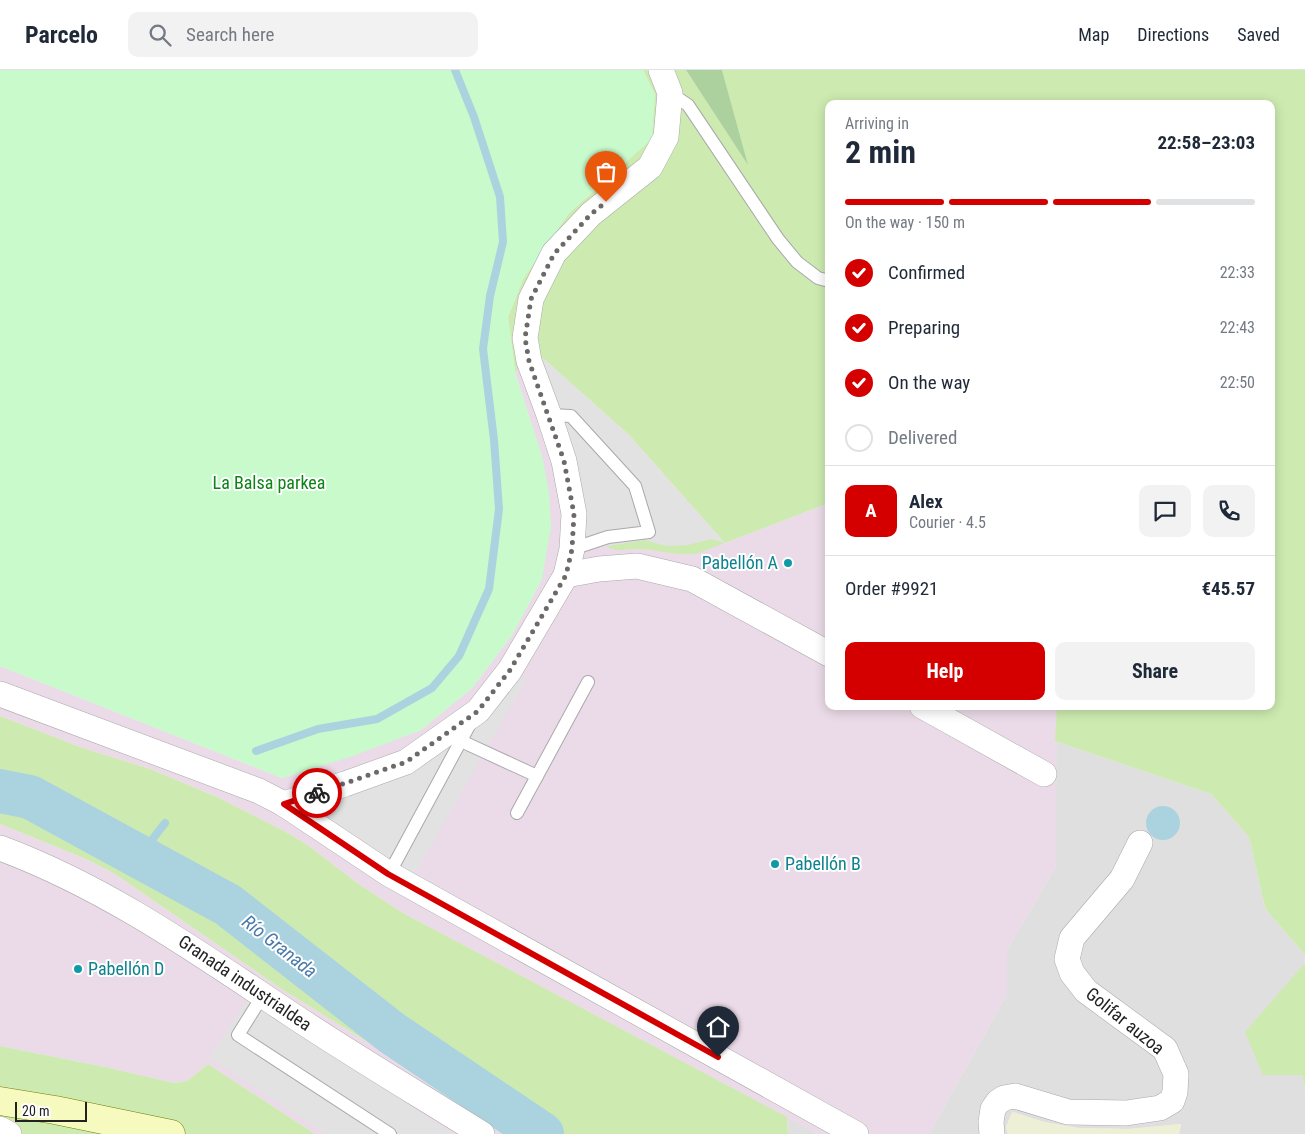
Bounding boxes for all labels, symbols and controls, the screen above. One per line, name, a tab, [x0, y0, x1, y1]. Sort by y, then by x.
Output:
search box	[128, 12, 478, 57]
text: Parcelo	[25, 21, 98, 49]
icon: search	[146, 21, 174, 49]
text: Search here	[186, 23, 274, 46]
text: Map	[1078, 24, 1109, 45]
text: Directions	[1137, 24, 1209, 45]
text: Saved	[1237, 24, 1280, 45]
text: Arriving in	[845, 114, 909, 133]
text: 22:58–23:03	[1157, 131, 1255, 154]
text: 2 min	[845, 133, 916, 171]
pin	[585, 151, 627, 202]
icon: bag	[592, 158, 620, 186]
text: On the way · 150 m	[845, 213, 965, 232]
icon: check	[845, 259, 873, 287]
text: Confirmed	[888, 261, 965, 284]
text: 22:33	[1220, 263, 1255, 282]
icon: check	[845, 314, 873, 342]
text: Preparing	[888, 316, 960, 339]
text: 22:43	[1220, 318, 1255, 337]
icon: check	[845, 369, 873, 397]
text: On the way	[888, 371, 970, 394]
text: 22:50	[1220, 373, 1255, 392]
text: Delivered	[888, 426, 957, 449]
park label: La Balsa parkea	[213, 472, 325, 493]
button: chat	[1139, 485, 1191, 537]
button: phone	[1203, 485, 1255, 537]
text: Alex	[909, 490, 943, 513]
text: A	[865, 499, 877, 522]
text: Courier · 4.5	[909, 513, 986, 532]
place label: Pabellón A	[702, 552, 779, 573]
marker: Pabellón A	[782, 557, 794, 569]
text: Order #9921	[845, 577, 938, 600]
text: €45.57	[1201, 577, 1255, 600]
button: Help	[845, 642, 1045, 700]
button: Share	[1055, 642, 1255, 700]
courier	[292, 768, 342, 818]
icon: bike	[303, 779, 331, 807]
place label: Pabellón B	[785, 853, 861, 874]
marker: Pabellón B	[769, 858, 781, 870]
water label: Río Granada	[238, 910, 322, 983]
street label: Granada industrialdea	[175, 930, 316, 1035]
place label: Pabellón D	[88, 958, 164, 979]
marker: Pabellón D	[72, 963, 84, 975]
street label: Golifar auzoa	[1082, 983, 1169, 1059]
pin	[697, 1006, 739, 1057]
icon: home	[704, 1013, 732, 1041]
scale bar	[15, 1099, 88, 1122]
text: 20 m	[22, 1103, 50, 1119]

